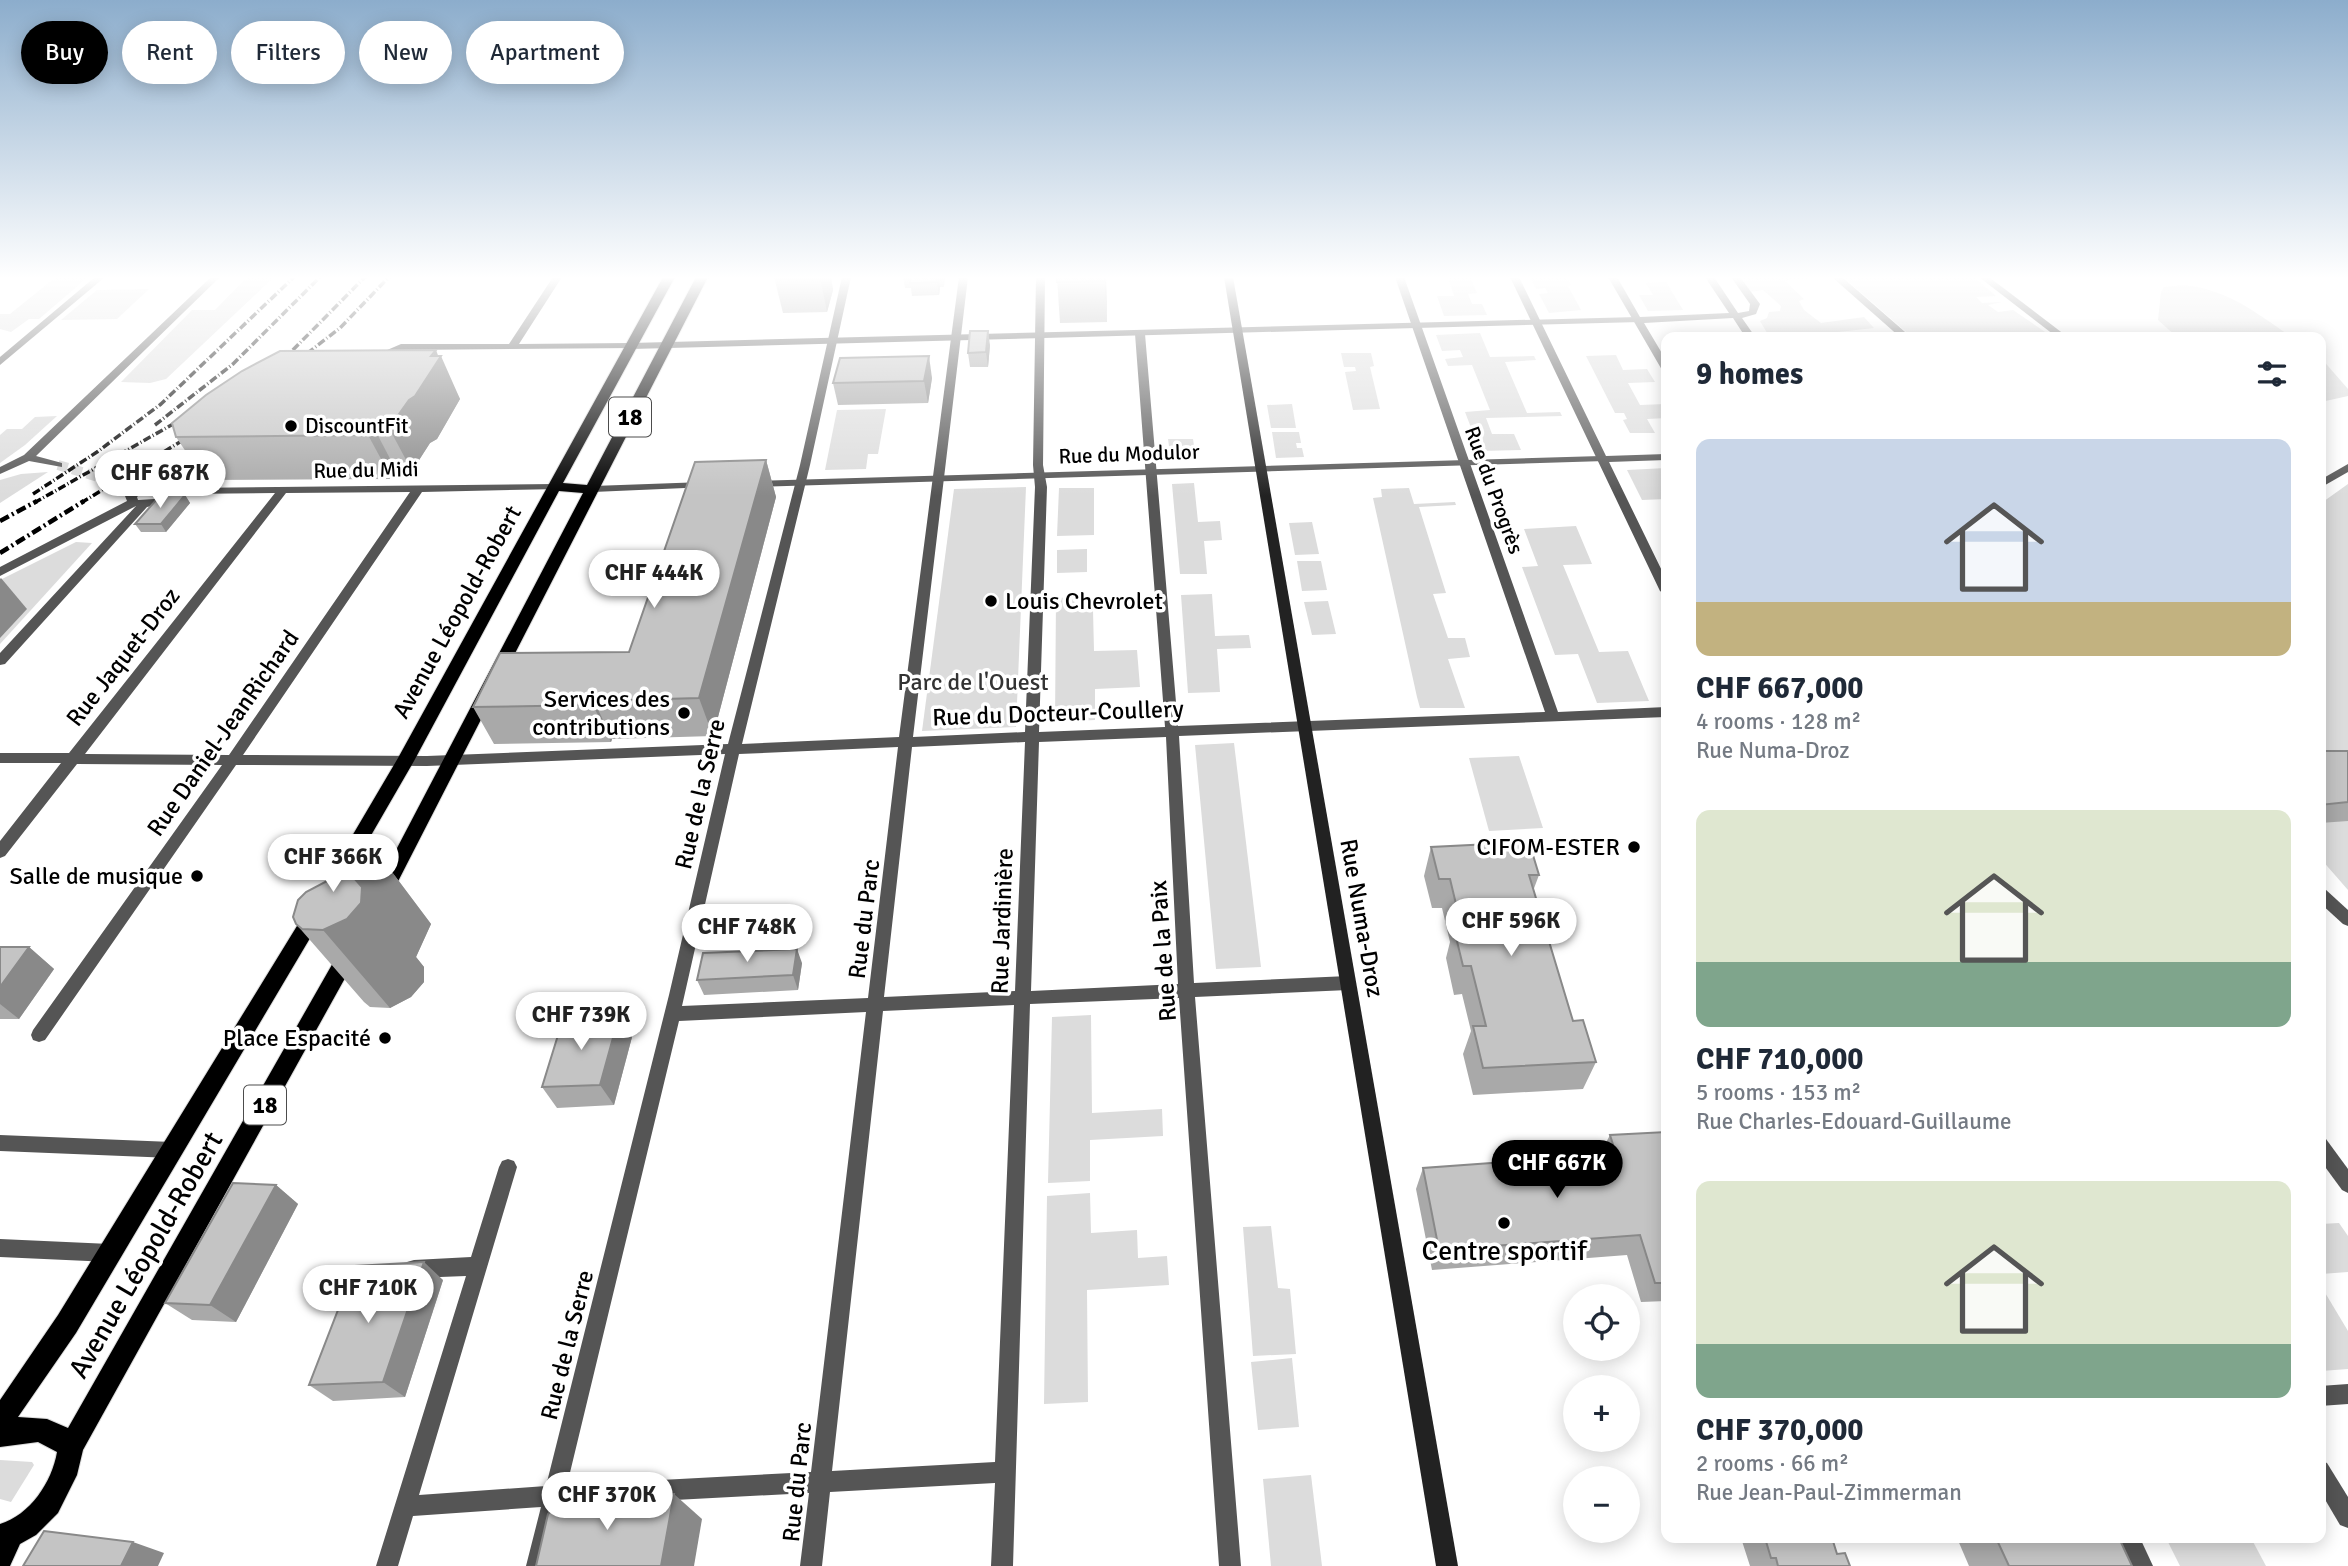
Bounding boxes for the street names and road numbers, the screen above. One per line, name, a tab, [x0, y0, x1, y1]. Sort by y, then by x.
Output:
road number: 18	[609, 398, 651, 436]
street label: Rue du Progrès	[1459, 423, 1529, 557]
street label: Rue du Modulor	[1058, 439, 1200, 469]
street label: Rue du Midi	[313, 456, 419, 484]
street label: Avenue Léopold-Robert	[386, 500, 528, 724]
street label: Rue Jaquet-Droz	[60, 582, 186, 732]
street label: Rue Daniel-JeanRichard	[140, 624, 306, 842]
street label: Rue du Docteur-Coullery	[932, 694, 1184, 732]
street label: Rue de la Serre	[668, 716, 732, 872]
street label: Rue Numa-Droz	[1333, 837, 1391, 999]
street label: Rue Jardinière	[984, 847, 1020, 995]
street label: Rue du Parc	[842, 857, 886, 981]
street label: Rue de la Paix	[1143, 879, 1183, 1023]
road number: 18	[244, 1086, 286, 1124]
street label: Avenue Léopold-Robert	[62, 1126, 231, 1384]
street label: Rue de la Serre	[534, 1267, 600, 1423]
street label: Rue du Parc	[776, 1421, 818, 1543]

